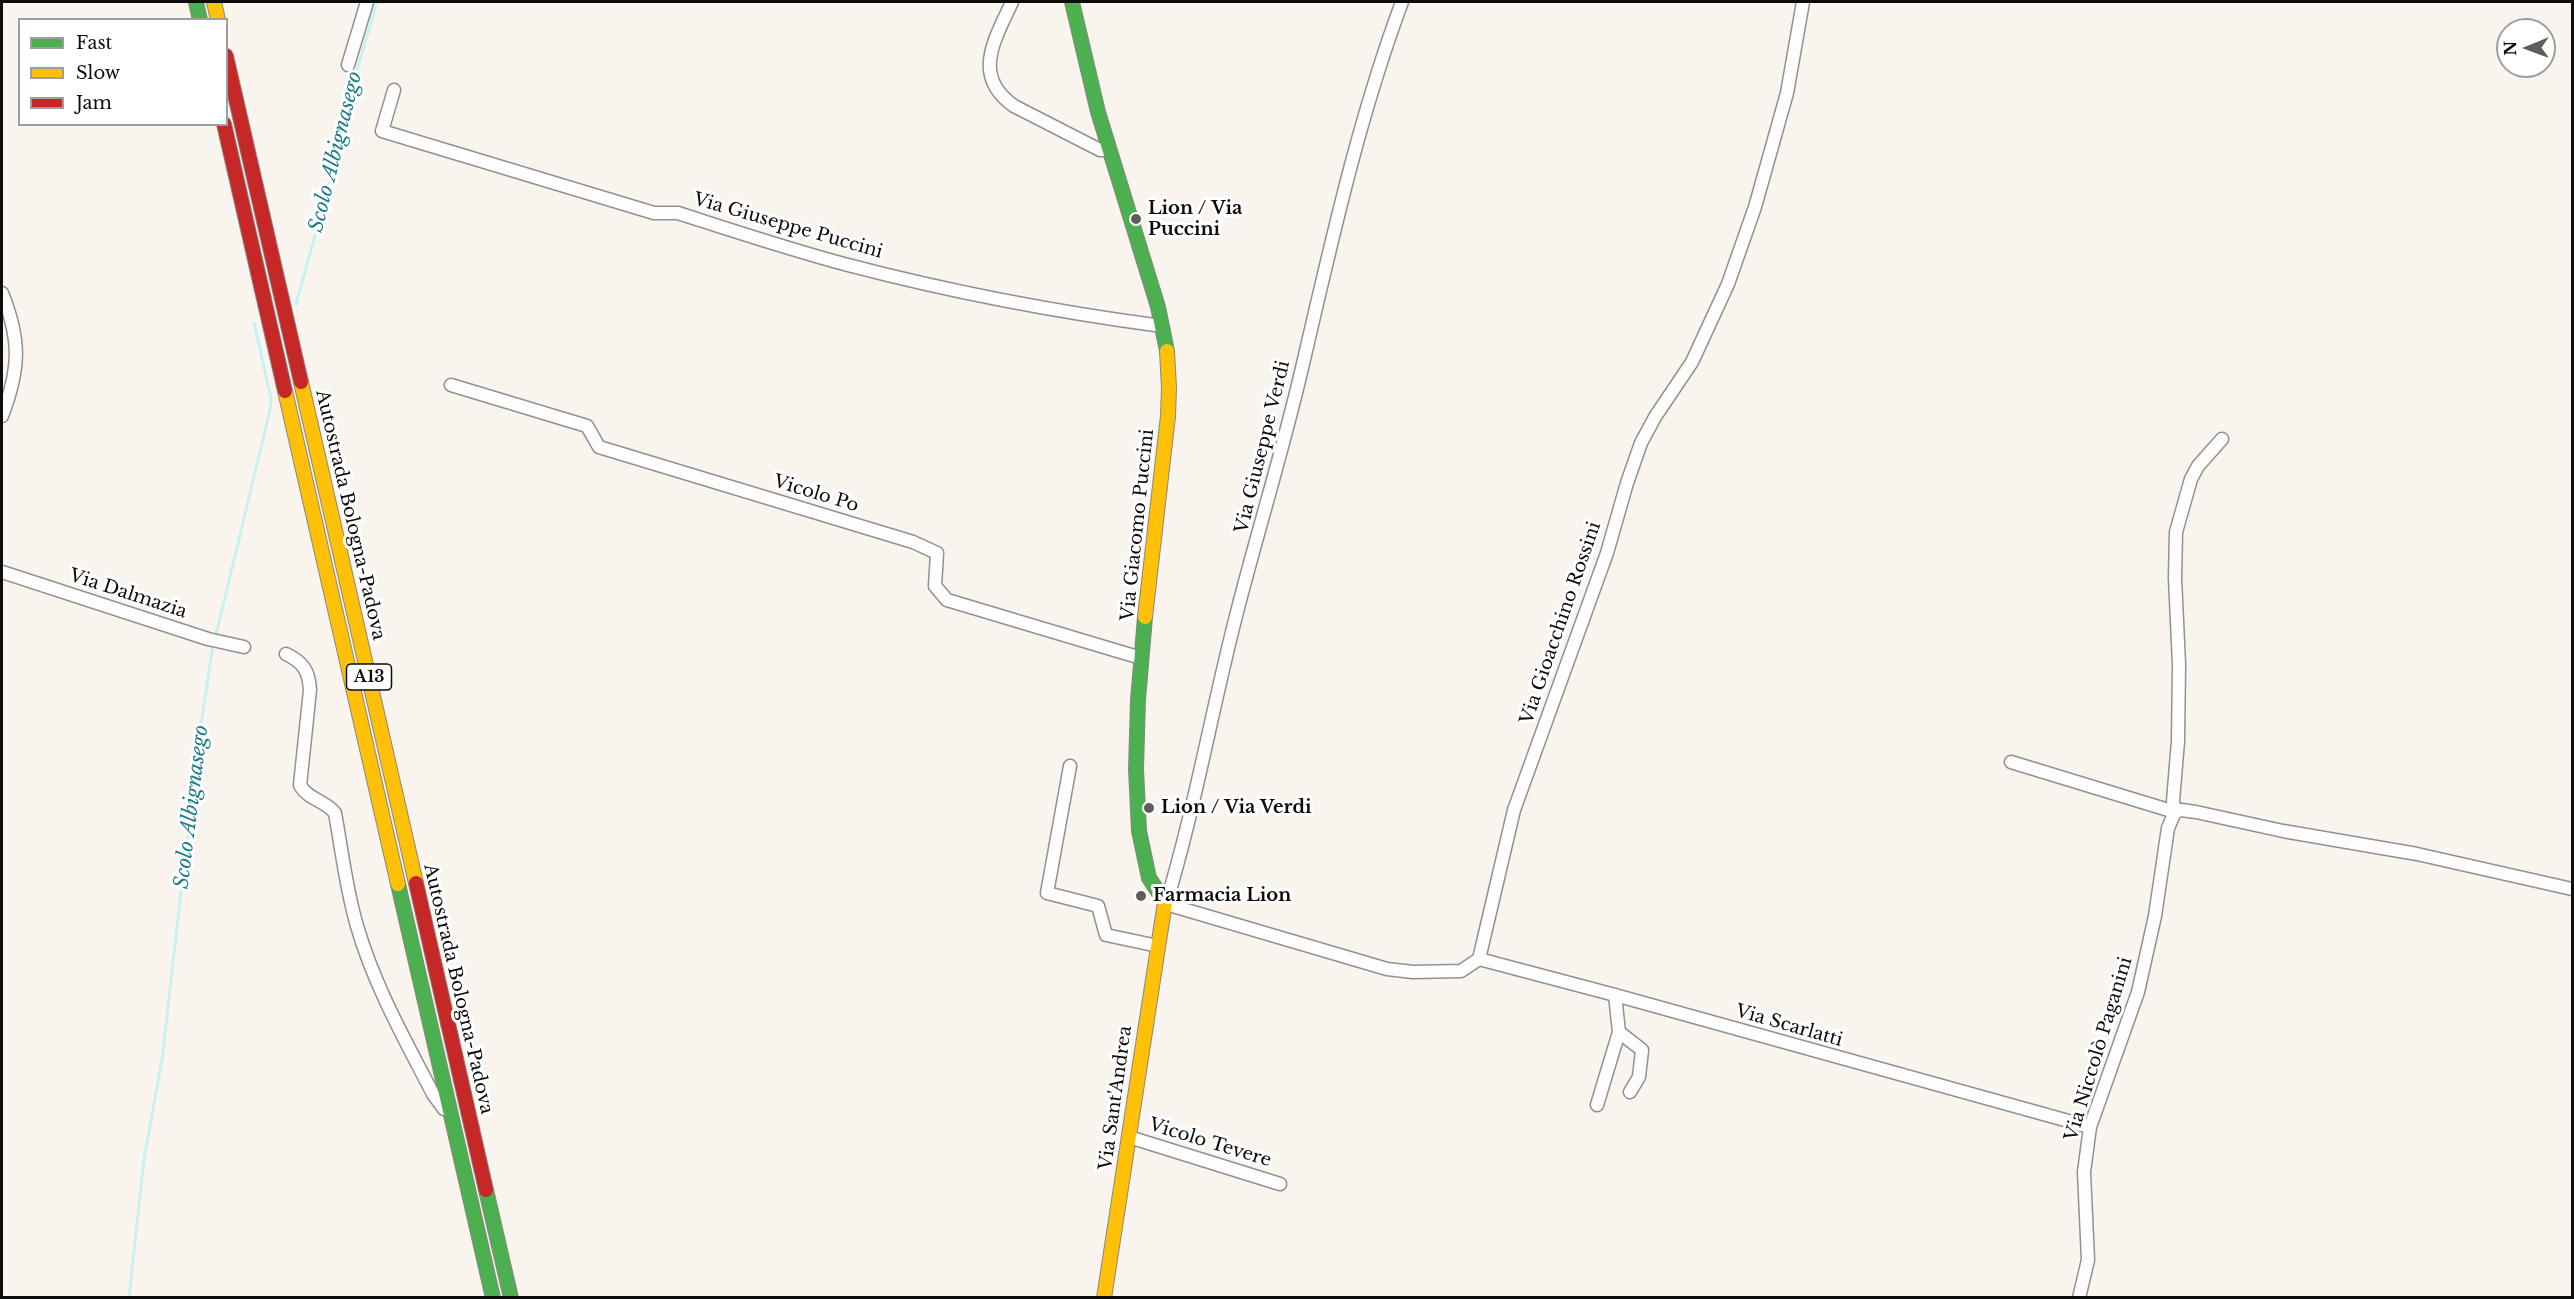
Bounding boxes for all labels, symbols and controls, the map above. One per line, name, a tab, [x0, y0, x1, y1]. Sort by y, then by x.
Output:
legend	[18, 18, 228, 126]
north arrow	[2496, 18, 2556, 78]
text: Fast	[76, 32, 112, 54]
text: N	[2500, 41, 2520, 56]
text: Slow	[76, 62, 120, 84]
water label: Scolo Albignasego	[304, 69, 368, 235]
text: Jam	[76, 92, 112, 114]
street label: Via Giuseppe Puccini	[691, 189, 885, 263]
place label: Lion / Via Puccini	[1148, 198, 1242, 240]
marker: Lion / Via Puccini	[1129, 212, 1143, 226]
street label: Via Giuseppe Verdi	[1231, 358, 1295, 536]
street label: Autostrada Bologna-Padova	[311, 388, 389, 642]
street label: Via Giacomo Puccini	[1117, 428, 1159, 622]
street label: Vicolo Po	[771, 471, 861, 517]
street label: Via Gioacchino Rossini	[1516, 519, 1606, 727]
street label: Via Dalmazia	[67, 565, 189, 623]
road number: A13	[346, 664, 392, 690]
water label: Scolo Albignasego	[170, 724, 214, 890]
place label: Lion / Via Verdi	[1161, 797, 1311, 819]
marker: Lion / Via Verdi	[1142, 801, 1156, 815]
street label: Autostrada Bologna-Padova	[419, 862, 497, 1116]
place label: Farmacia Lion	[1153, 885, 1291, 907]
marker: Farmacia Lion	[1134, 889, 1148, 903]
street label: Via Niccolò Paganini	[2061, 954, 2137, 1144]
street label: Via Scarlatti	[1733, 1000, 1845, 1052]
street label: Via Sant'Andrea	[1095, 1024, 1137, 1172]
street label: Vicolo Tevere	[1146, 1114, 1274, 1172]

